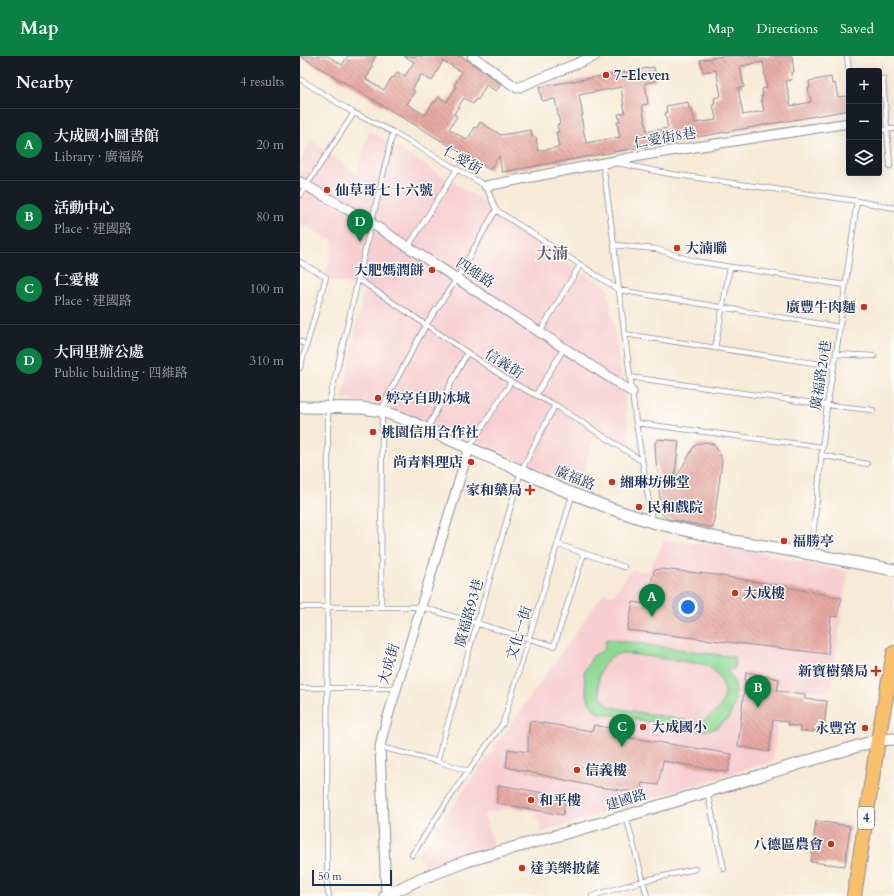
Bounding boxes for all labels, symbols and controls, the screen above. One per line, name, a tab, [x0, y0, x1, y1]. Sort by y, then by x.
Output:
text: Map	[20, 15, 59, 41]
text: Map	[708, 19, 734, 38]
text: Directions	[756, 19, 818, 38]
text: Saved	[840, 19, 874, 38]
place label: 7-Eleven	[614, 66, 670, 85]
map controls	[846, 68, 882, 176]
button: +	[846, 68, 882, 104]
marker: 7-Eleven	[601, 70, 611, 80]
text: Nearby	[16, 71, 73, 94]
text: 4 results	[240, 73, 284, 91]
button: −	[846, 104, 882, 140]
street label: 仁愛街8巷	[632, 123, 698, 153]
text: 大成國小圖書館	[54, 126, 159, 146]
text: A	[24, 136, 34, 154]
text: 20 m	[256, 136, 284, 154]
button: layers	[846, 140, 882, 176]
street label: 仁愛街	[440, 141, 486, 179]
text: Library · 廣福路	[54, 148, 144, 166]
place label: 仙草哥七十六號	[335, 181, 433, 200]
marker: 仙草哥七十六號	[322, 185, 332, 195]
text: 活動中心	[54, 198, 114, 218]
text: B	[24, 208, 34, 226]
text: 80 m	[256, 208, 284, 226]
pin: D	[347, 209, 373, 242]
text: Place · 建國路	[54, 220, 132, 238]
place label: 大湳聯	[685, 239, 727, 258]
district label: 大湳	[536, 243, 568, 265]
marker: 大湳聯	[672, 243, 682, 253]
street label: 四維路	[452, 254, 498, 292]
place label: 大肥媽潤餅	[354, 261, 424, 280]
marker: 大肥媽潤餅	[427, 265, 437, 275]
text: 仁愛樓	[54, 270, 99, 290]
text: C	[24, 280, 34, 298]
text: 100 m	[250, 280, 284, 298]
text: Place · 建國路	[54, 292, 132, 310]
place label: 廣豐牛肉麵	[786, 298, 856, 317]
marker: 廣豐牛肉麵	[859, 302, 869, 312]
street label: 廣福路20巷	[806, 339, 836, 411]
text: 大同里辦公處	[54, 342, 144, 362]
street label: 信義街	[481, 345, 527, 383]
text: D	[23, 352, 35, 370]
text: 310 m	[250, 352, 284, 370]
text: Public building · 四維路	[54, 364, 188, 382]
place label: 婷亭自助冰城	[386, 389, 470, 408]
marker: 婷亭自助冰城	[373, 393, 383, 403]
place label: 桃園信用合作社	[381, 423, 479, 442]
marker: 桃園信用合作社	[368, 427, 378, 437]
place label: 尚青料理店	[393, 453, 463, 472]
marker: 尚青料理店	[466, 457, 476, 467]
street label: 廣福路	[552, 461, 598, 495]
place label: 緗琳坊佛堂	[620, 473, 690, 492]
marker: 緗琳坊佛堂	[607, 477, 617, 487]
place label: 家和藥局	[466, 481, 522, 500]
marker: 家和藥局	[525, 485, 535, 495]
place label: 民和戲院	[647, 498, 703, 517]
marker: 民和戲院	[634, 502, 644, 512]
place label: 福勝亭	[792, 532, 834, 551]
marker: 福勝亭	[779, 536, 789, 546]
street label: 廣福路93巷	[450, 577, 488, 649]
pin: A	[639, 584, 665, 617]
place label: 大成樓	[743, 584, 785, 603]
marker: 大成樓	[730, 588, 740, 598]
your location	[678, 597, 698, 617]
street label: 文化一街	[502, 603, 536, 663]
street label: 大成街	[374, 641, 404, 687]
place label: 新寶樹藥局	[798, 662, 868, 681]
marker: 新寶樹藥局	[871, 666, 881, 676]
pin: B	[745, 675, 771, 708]
pin: C	[609, 714, 635, 747]
place label: 大成國小	[651, 718, 707, 737]
place label: 永豐宮	[815, 719, 857, 738]
marker: 大成國小	[638, 722, 648, 732]
marker: 永豐宮	[860, 723, 870, 733]
place label: 信義樓	[585, 761, 627, 780]
marker: 信義樓	[572, 765, 582, 775]
street label: 建國路	[603, 785, 649, 815]
place label: 和平樓	[539, 791, 581, 810]
marker: 和平樓	[526, 795, 536, 805]
road number: 4	[858, 807, 874, 829]
place label: 八德區農會	[753, 835, 823, 854]
marker: 八德區農會	[826, 839, 836, 849]
place label: 達美樂披薩	[530, 859, 600, 878]
marker: 達美樂披薩	[517, 863, 527, 873]
scale bar	[312, 868, 392, 887]
text: 50 m	[318, 869, 342, 884]

